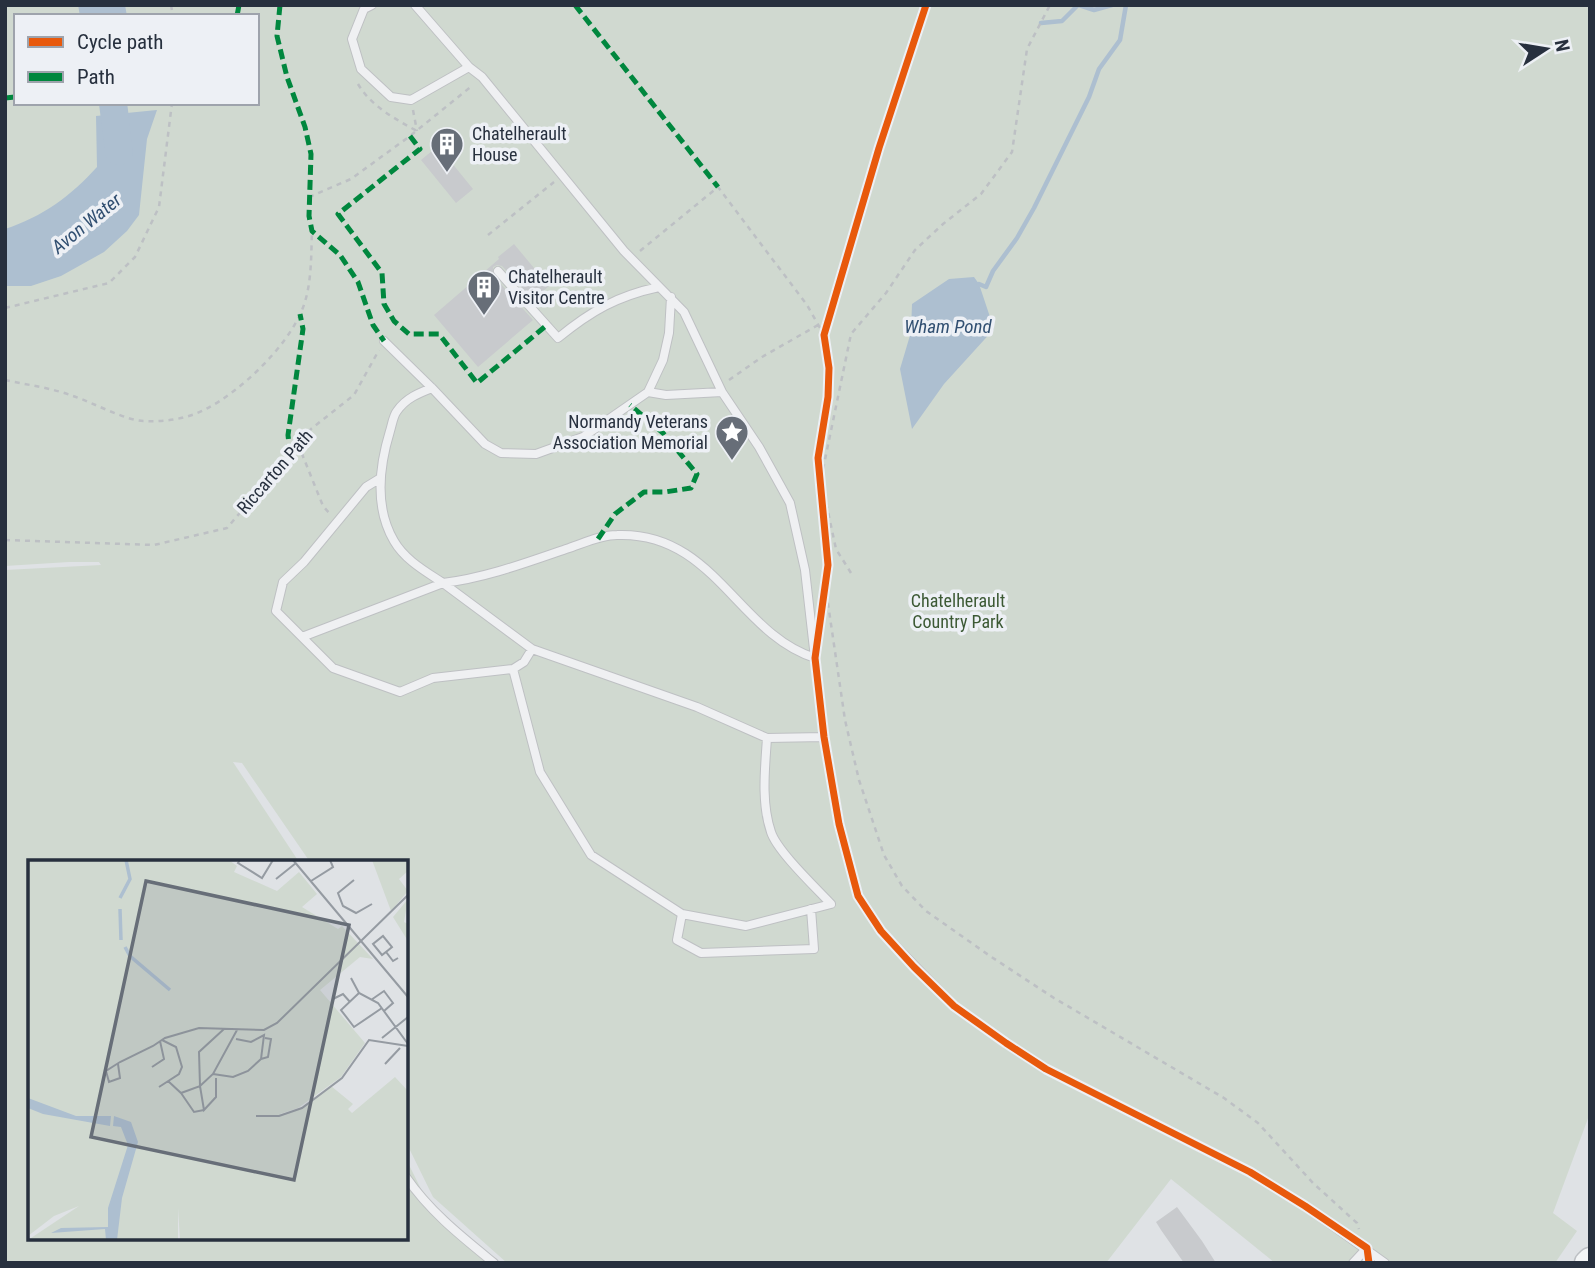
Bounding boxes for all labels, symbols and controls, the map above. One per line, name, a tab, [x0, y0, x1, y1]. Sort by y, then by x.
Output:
legend	[14, 14, 259, 105]
north arrow	[1511, 14, 1581, 84]
text: Cycle path	[77, 30, 163, 54]
text: N	[1550, 37, 1575, 54]
text: Path	[77, 65, 115, 89]
place label: Chatelherault House	[472, 123, 566, 165]
building icon: Chatelherault House	[428, 125, 466, 174]
water label: Avon Water	[46, 188, 126, 259]
place label: Chatelherault Visitor Centre	[508, 266, 605, 308]
building icon: Chatelherault Visitor Centre	[465, 268, 503, 317]
water label: Wham Pond	[904, 315, 993, 338]
place label: Normandy Veterans Association Memorial	[553, 411, 708, 453]
place icon: Normandy Veterans Association Memorial	[713, 413, 751, 462]
street label: Riccarton Path	[232, 425, 317, 518]
park label: Chatelherault Country Park	[911, 590, 1005, 632]
inset map	[28, 860, 408, 1240]

